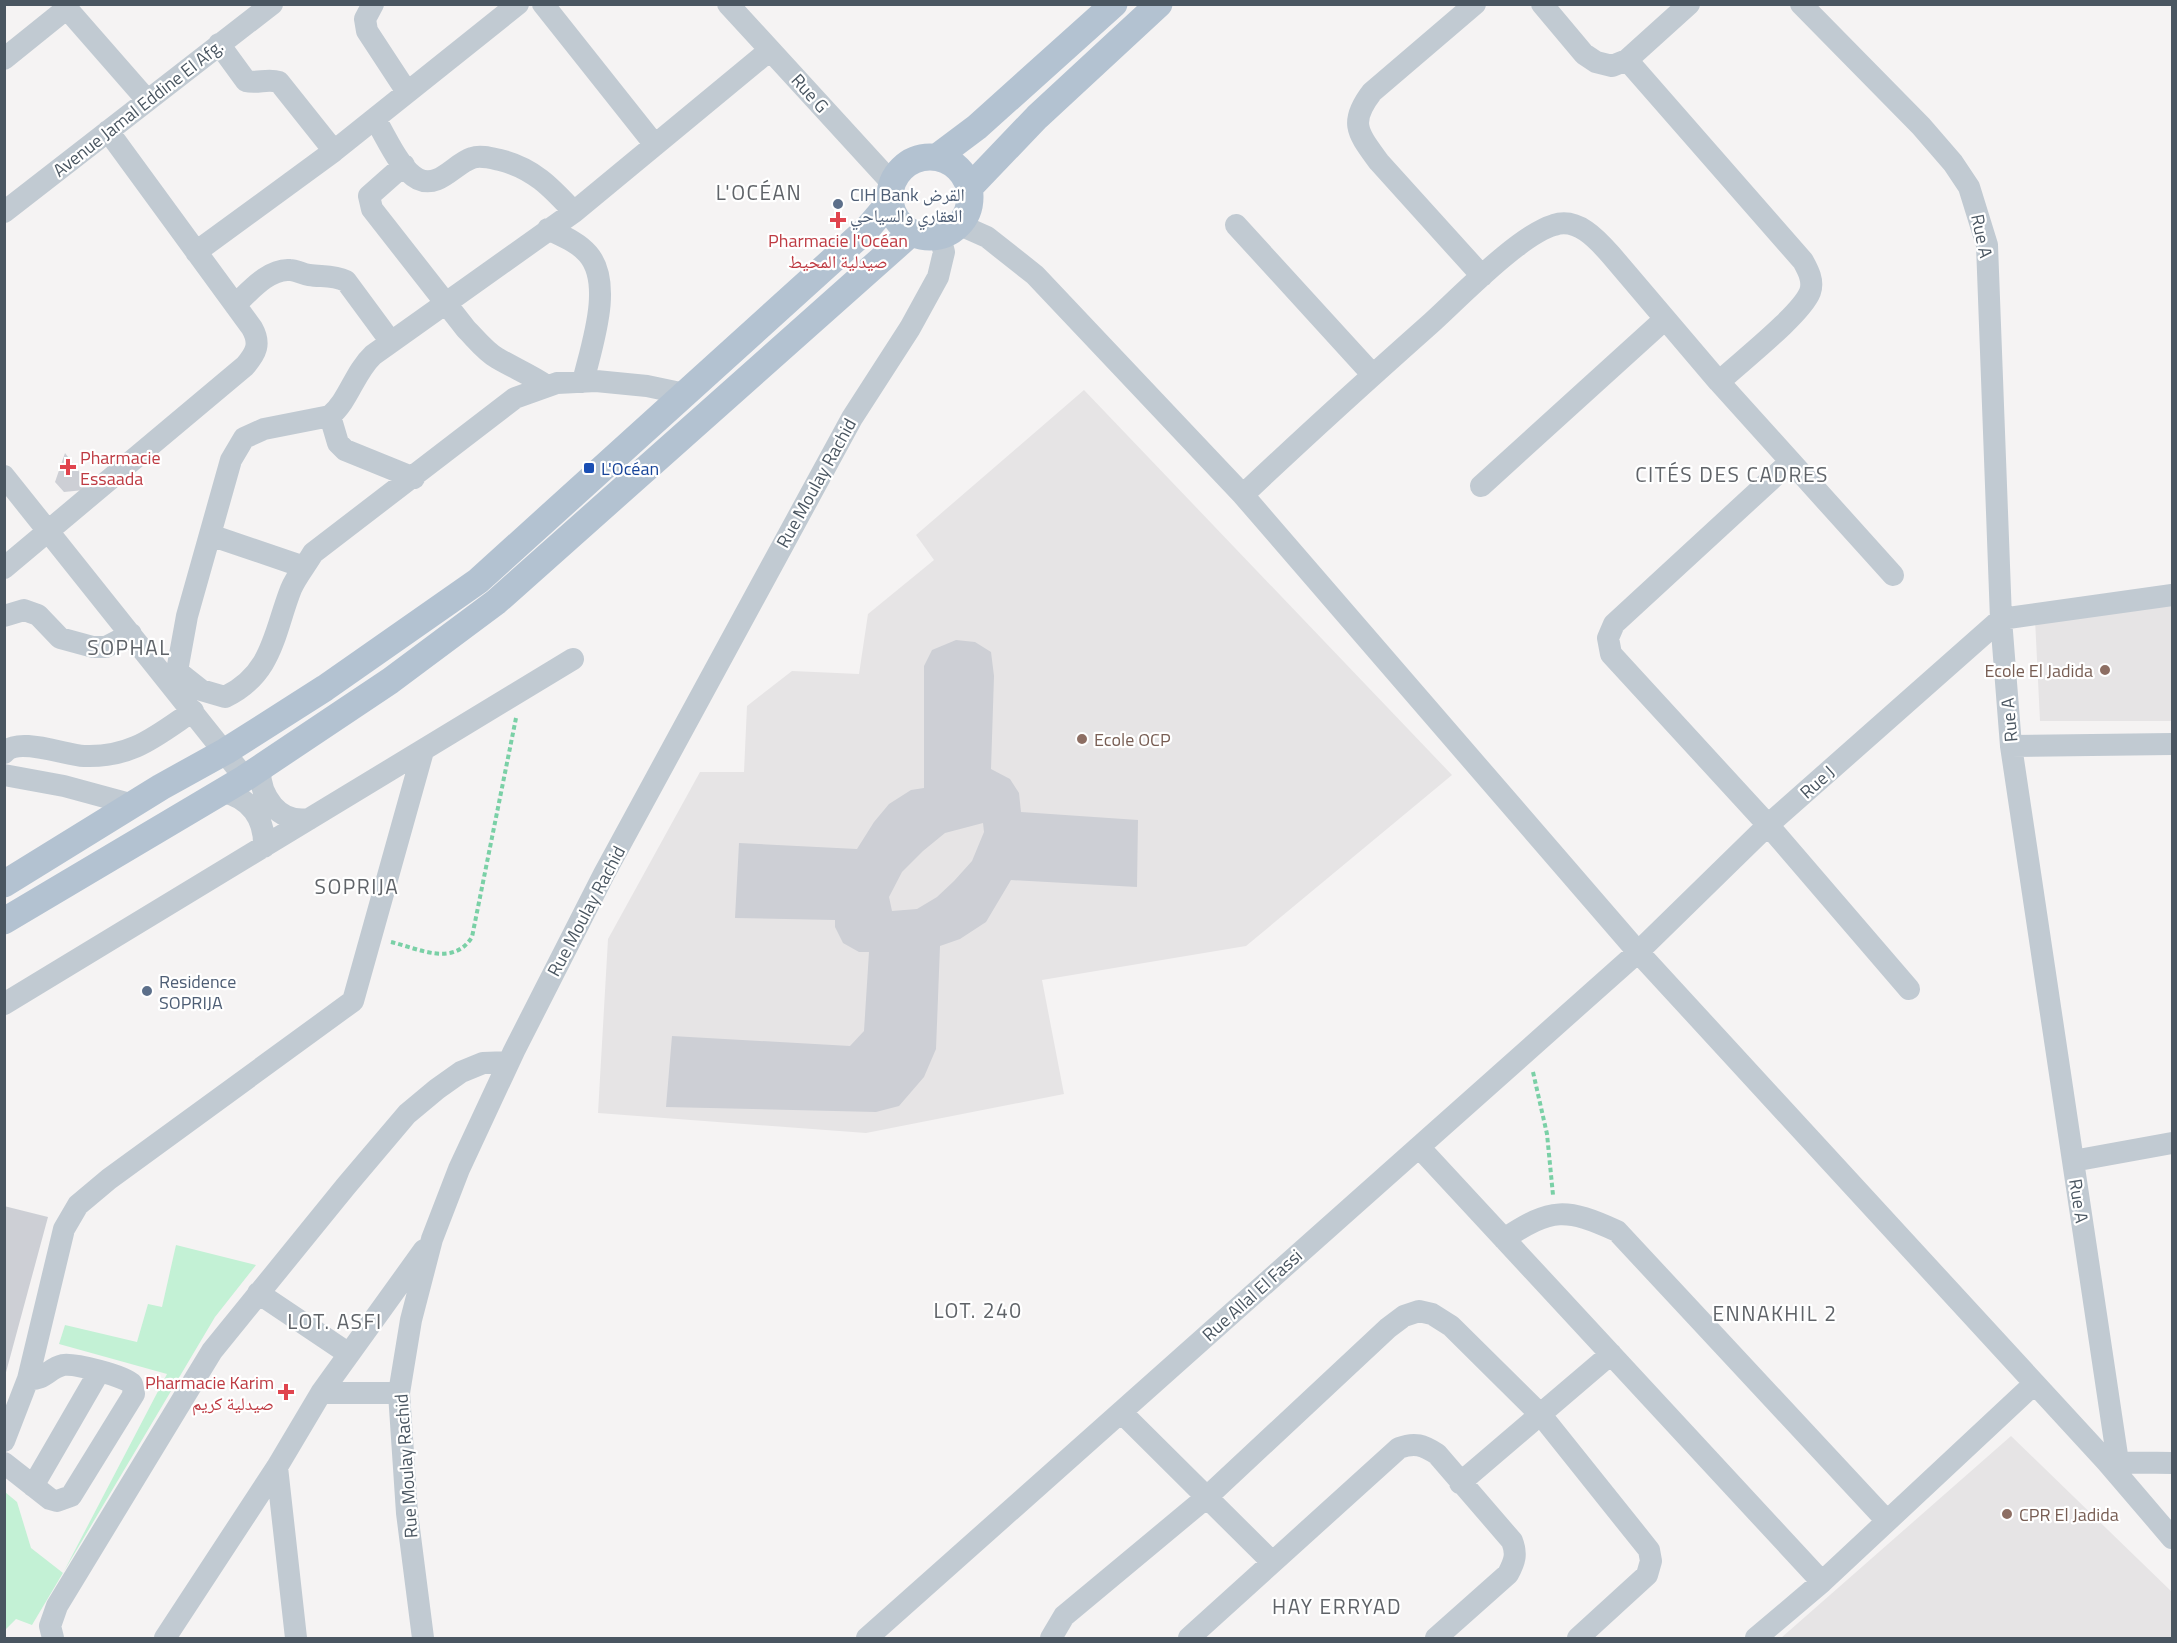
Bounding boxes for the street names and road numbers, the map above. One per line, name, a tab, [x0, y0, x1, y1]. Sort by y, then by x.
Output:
street label: Avenue Jamal Eddine El Afg.	[47, 33, 229, 183]
street label: Rue G	[785, 67, 835, 119]
street label: Rue A	[1964, 211, 2000, 261]
street label: Rue Moulay Rachid	[769, 413, 863, 553]
street label: Rue A	[1994, 696, 2024, 743]
street label: Rue J	[1794, 759, 1840, 805]
street label: Rue Moulay Rachid	[540, 841, 632, 981]
street label: Rue A	[2062, 1177, 2096, 1225]
street label: Rue Allal El Fassi	[1196, 1243, 1308, 1347]
street label: Rue Moulay Rachid	[387, 1393, 425, 1539]

